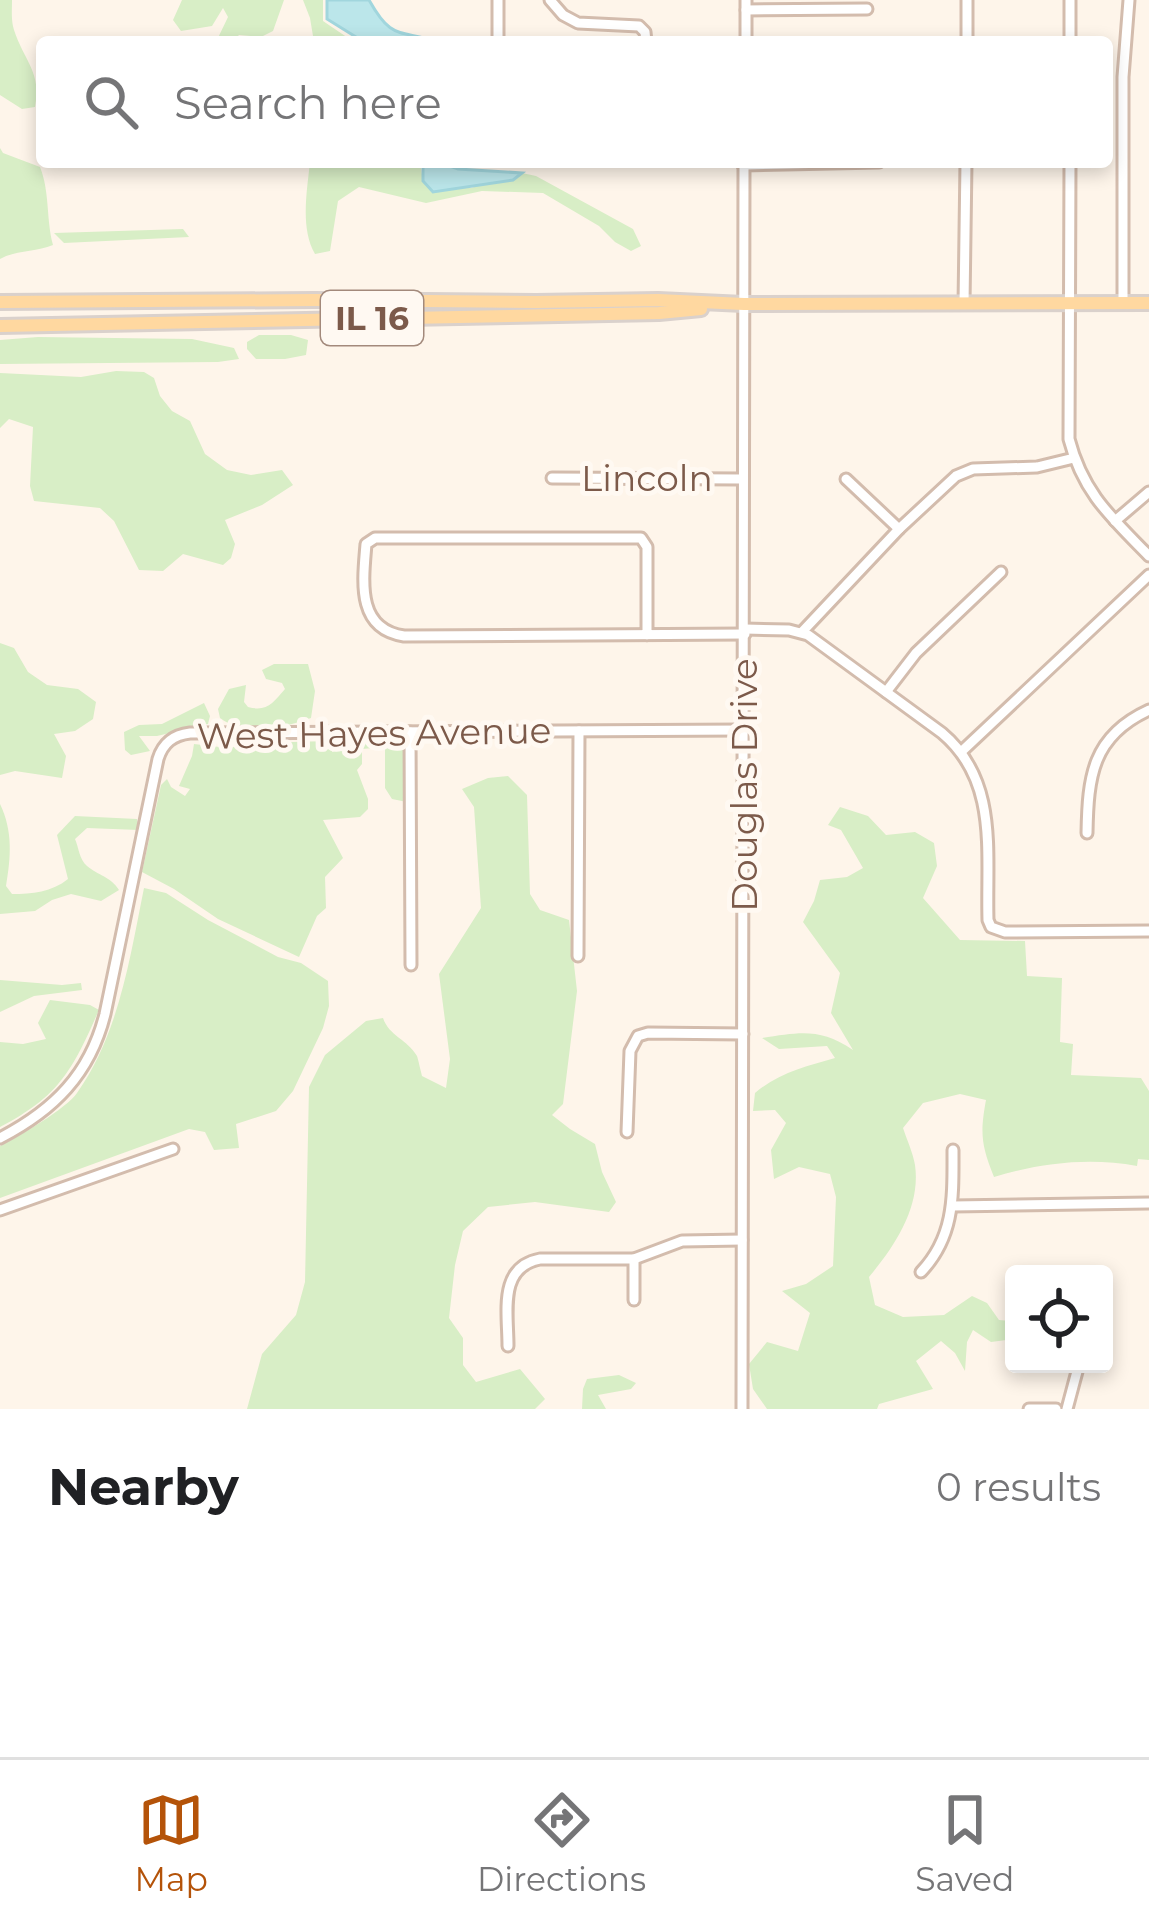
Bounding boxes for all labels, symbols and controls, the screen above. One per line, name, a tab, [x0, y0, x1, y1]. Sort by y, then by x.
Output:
search box	[36, 36, 1113, 168]
icon: search	[78, 69, 144, 135]
text: Search here	[174, 75, 442, 130]
road number: IL 16	[321, 291, 423, 345]
street label: Lincoln	[581, 456, 713, 500]
street label: Douglas Drive	[722, 658, 766, 912]
street label: West Hayes Avenue	[196, 708, 552, 758]
map controls	[1005, 1265, 1113, 1373]
button: locate	[1005, 1265, 1113, 1373]
text: Nearby	[48, 1456, 239, 1518]
text: 0 results	[936, 1463, 1101, 1511]
tab: Map	[135, 1787, 208, 1899]
tab: Directions	[477, 1787, 646, 1899]
tab: Saved	[915, 1787, 1014, 1899]

